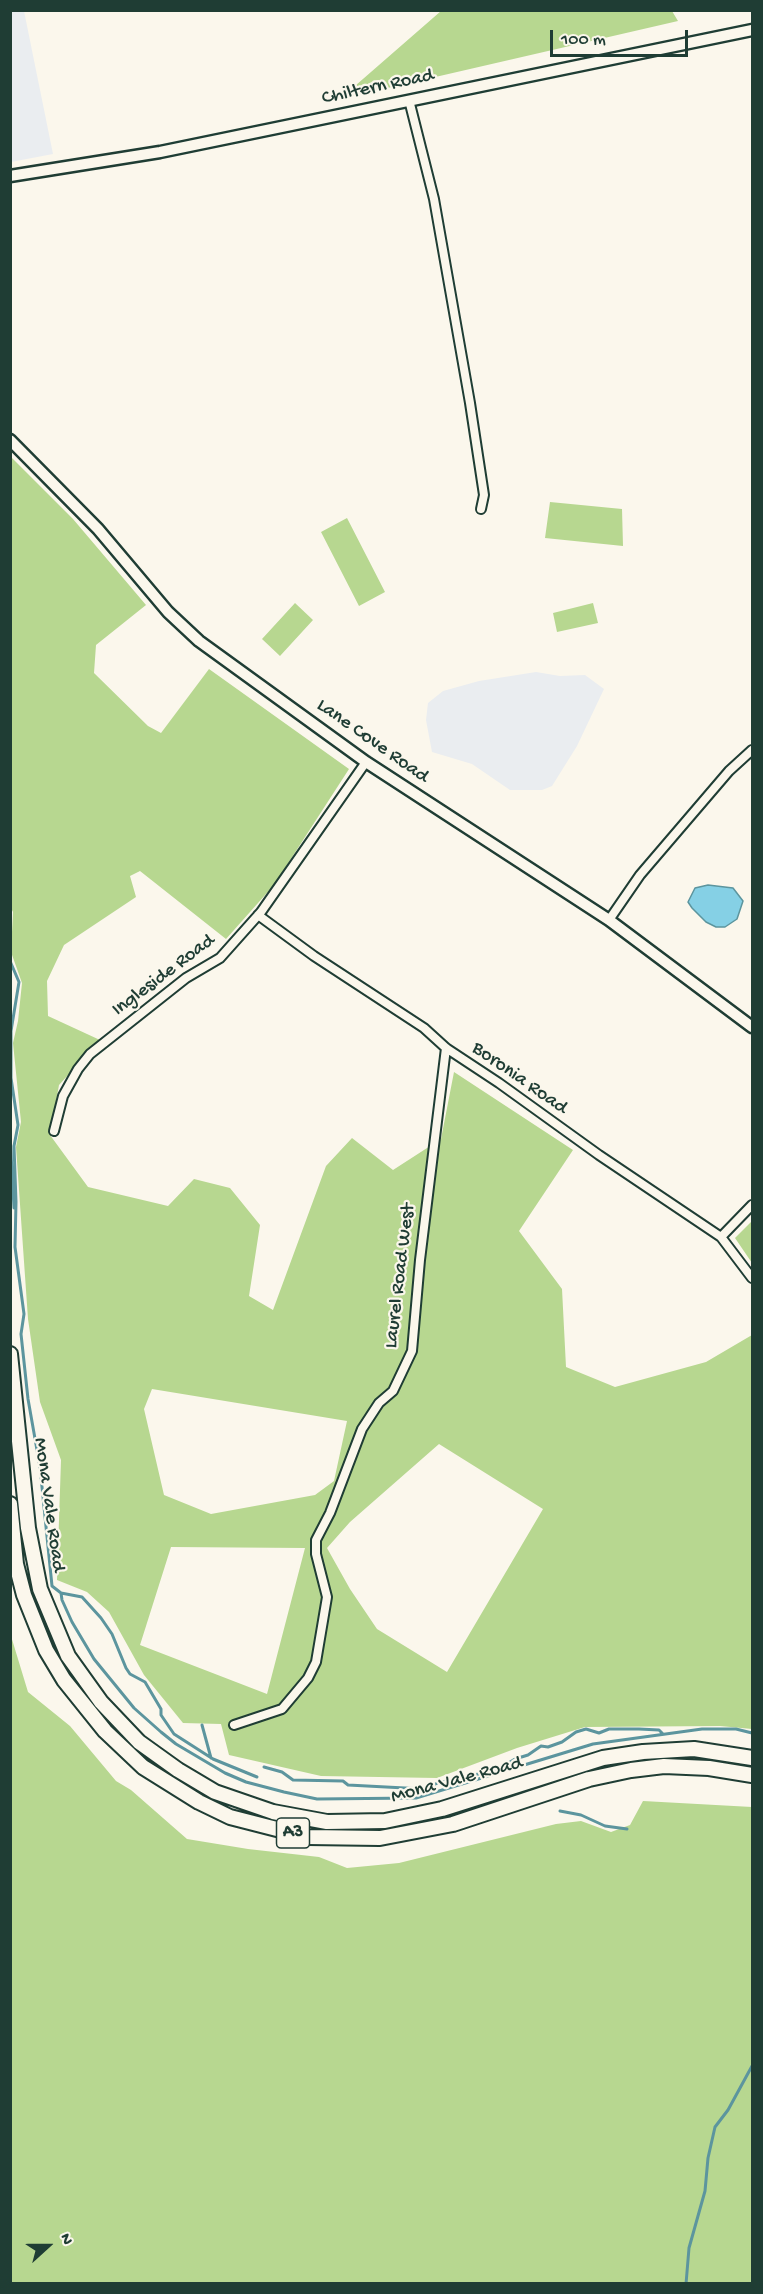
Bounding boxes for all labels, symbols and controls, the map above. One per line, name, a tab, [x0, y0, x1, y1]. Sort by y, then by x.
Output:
scale bar	[553, 18, 691, 56]
text: 100 m	[561, 30, 606, 51]
street label: Chiltern Road	[320, 64, 436, 112]
street label: Lane Cove Road	[311, 694, 433, 790]
street label: Ingleside Road	[108, 930, 220, 1022]
street label: Boronia Road	[466, 1037, 572, 1121]
street label: Laurel Road West	[380, 1202, 422, 1350]
street label: Mona Vale Road	[27, 1437, 69, 1573]
street label: Mona Vale Road	[389, 1752, 525, 1810]
road number: A3	[276, 1818, 310, 1848]
north arrow	[18, 2216, 78, 2276]
text: N	[55, 2231, 76, 2248]

